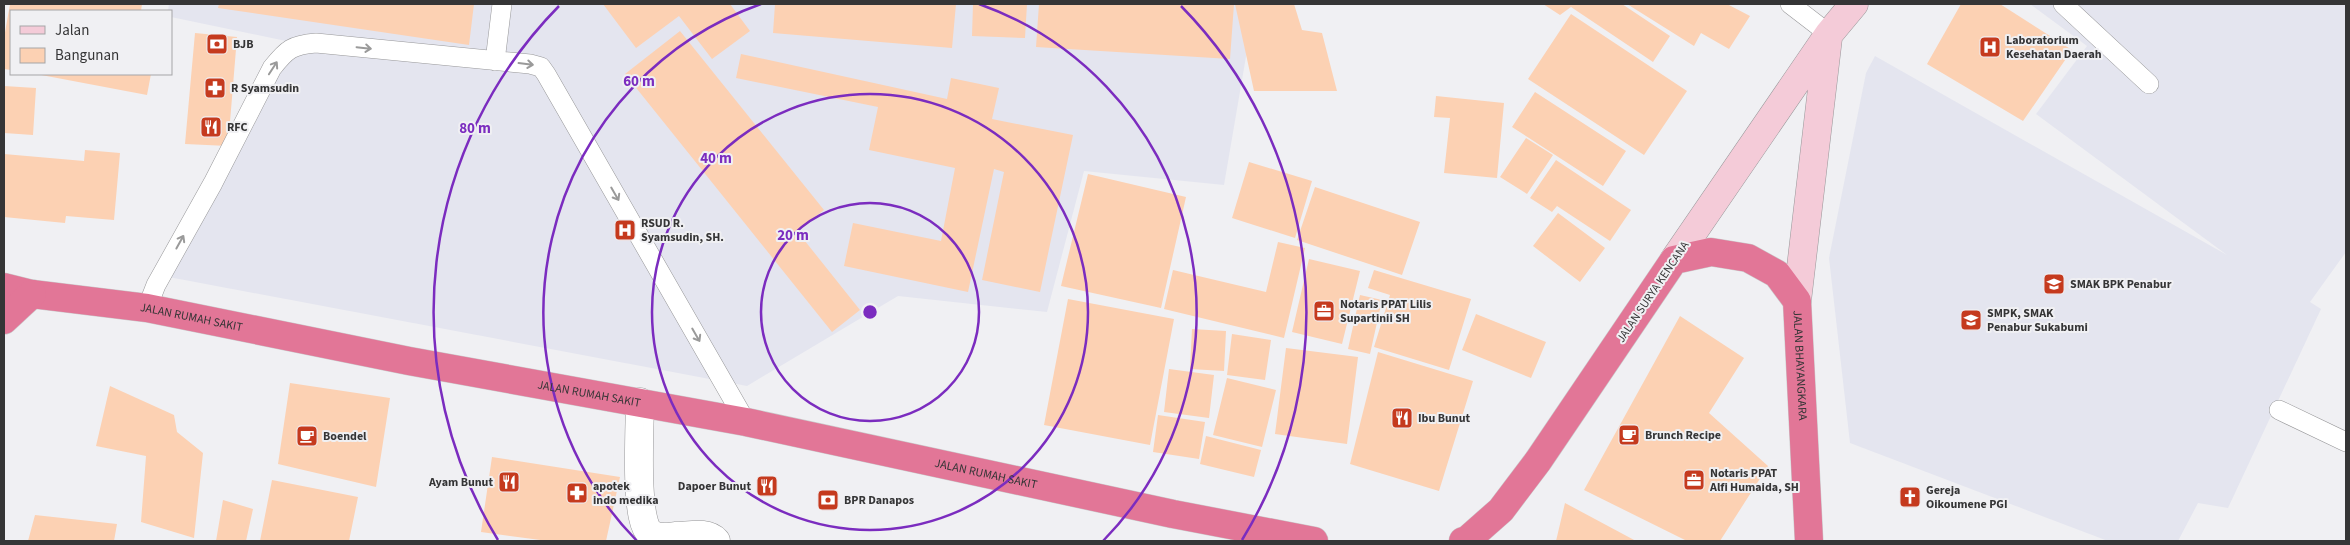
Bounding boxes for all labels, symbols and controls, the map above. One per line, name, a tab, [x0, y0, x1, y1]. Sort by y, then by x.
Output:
legend	[10, 10, 172, 75]
text: Jalan	[55, 20, 89, 41]
bank icon: BJB	[205, 32, 229, 56]
place label: Laboratorium Kesehatan Daerah	[2006, 32, 2102, 63]
hospital icon: Laboratorium Kesehatan Daerah	[1978, 35, 2002, 59]
place label: BJB	[233, 36, 253, 53]
one-way arrow	[356, 43, 372, 53]
text: Bangunan	[55, 45, 119, 66]
one-way arrow	[518, 59, 534, 69]
one-way arrow	[268, 61, 278, 75]
text: 60 m	[623, 71, 655, 92]
pharmacy icon: R Syamsudin	[203, 76, 227, 100]
place label: R Syamsudin	[231, 80, 299, 97]
restaurant icon: RFC	[199, 115, 223, 139]
text: 80 m	[459, 118, 491, 139]
place label: RFC	[227, 119, 248, 136]
text: 40 m	[700, 148, 732, 169]
one-way arrow	[611, 186, 621, 200]
place label: RSUD R. Syamsudin, SH.	[641, 215, 724, 246]
hospital icon: RSUD R. Syamsudin, SH.	[613, 218, 637, 242]
text: 20 m	[777, 225, 809, 246]
one-way arrow	[175, 235, 185, 250]
street label: JALAN SURYA KENCANA	[1613, 238, 1694, 346]
school or university icon: SMAK BPK Penabur	[2042, 272, 2066, 296]
place label: SMAK BPK Penabur	[2070, 276, 2172, 293]
place label: Notaris PPAT Lilis Supartinii SH	[1340, 296, 1431, 327]
street label: JALAN RUMAH SAKIT	[139, 299, 245, 336]
office icon: Notaris PPAT Lilis Supartinii SH	[1312, 299, 1336, 323]
centre of rings	[861, 303, 879, 321]
place label: SMPK, SMAK Penabur Sukabumi	[1987, 305, 2088, 336]
school or university icon: SMPK, SMAK Penabur Sukabumi	[1959, 308, 1983, 332]
street label: JALAN BHAYANGKARA	[1789, 310, 1811, 421]
one-way arrow	[691, 327, 701, 342]
street label: JALAN RUMAH SAKIT	[536, 376, 643, 411]
restaurant icon: Ibu Bunut	[1390, 406, 1414, 430]
place label: Ibu Bunut	[1418, 410, 1470, 427]
cafe icon: Brunch Recipe	[1617, 423, 1641, 447]
cafe icon: Boendel	[295, 424, 319, 448]
place label: Brunch Recipe	[1645, 427, 1721, 444]
place label: Boendel	[323, 428, 367, 445]
street label: JALAN RUMAH SAKIT	[933, 454, 1039, 493]
place label: Notaris PPAT Alfi Humaida, SH	[1709, 465, 1799, 496]
office icon: Notaris PPAT Alfi Humaida, SH	[1682, 468, 1706, 492]
restaurant icon: Ayam Bunut	[497, 470, 521, 494]
place label: Ayam Bunut	[428, 474, 493, 491]
restaurant icon: Dapoer Bunut	[755, 474, 779, 498]
place label: apotek indo medika	[593, 478, 659, 509]
place label: Dapoer Bunut	[678, 478, 751, 495]
pharmacy icon: apotek indo medika	[565, 481, 589, 505]
place label: Gereja Oikoumene PGI	[1926, 482, 2008, 513]
church icon: Gereja Oikoumene PGI	[1898, 485, 1922, 509]
bank icon: BPR Danapos	[816, 488, 840, 512]
place label: BPR Danapos	[844, 492, 914, 509]

